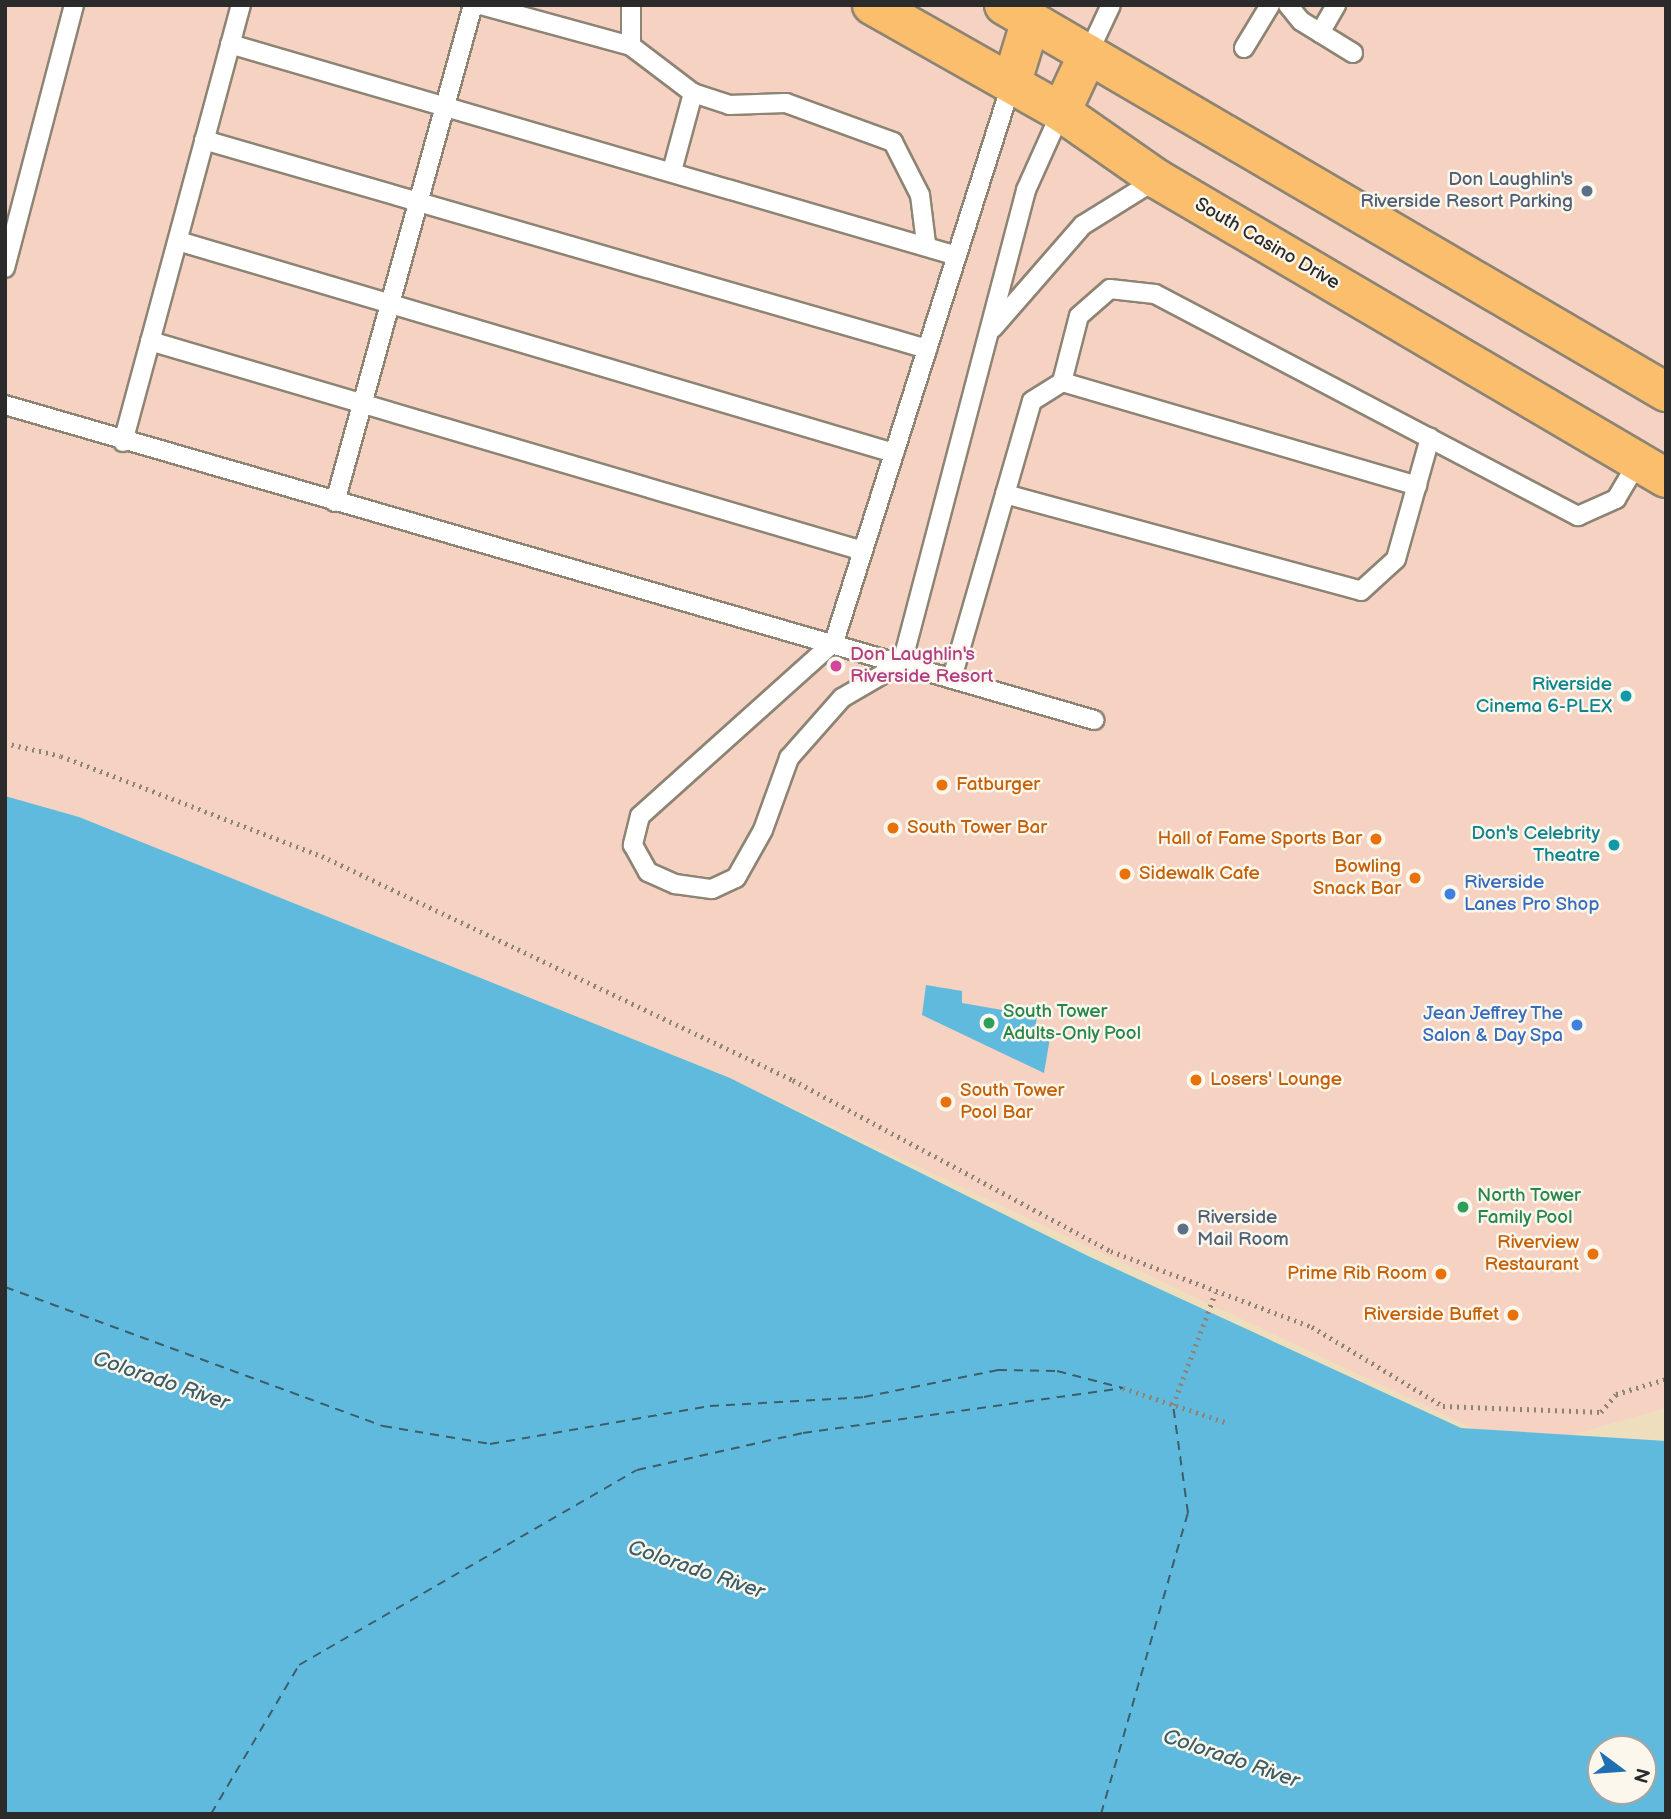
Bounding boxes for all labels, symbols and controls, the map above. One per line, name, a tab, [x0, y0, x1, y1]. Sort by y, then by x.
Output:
place label: Don Laughlin's Riverside Resort Parking	[1360, 169, 1573, 213]
marker: Don Laughlin's Riverside Resort Parking	[1579, 183, 1595, 199]
street label: South Casino Drive	[1190, 193, 1344, 295]
place label: Don Laughlin's Riverside Resort	[850, 644, 993, 688]
marker: Don Laughlin's Riverside Resort	[828, 658, 844, 674]
place label: Riverside Cinema 6-PLEX	[1476, 674, 1612, 718]
marker: Riverside Cinema 6-PLEX	[1618, 688, 1634, 704]
place label: Fatburger	[956, 774, 1040, 796]
marker: Fatburger	[934, 777, 950, 793]
place label: South Tower Bar	[907, 817, 1048, 839]
marker: South Tower Bar	[885, 820, 901, 836]
place label: Don's Celebrity Theatre	[1471, 823, 1600, 867]
place label: Hall of Fame Sports Bar	[1157, 828, 1362, 850]
marker: Hall of Fame Sports Bar	[1368, 831, 1384, 847]
marker: Don's Celebrity Theatre	[1606, 837, 1622, 853]
place label: Bowling Snack Bar	[1313, 856, 1401, 900]
place label: Sidewalk Cafe	[1139, 863, 1260, 885]
marker: Sidewalk Cafe	[1117, 866, 1133, 882]
marker: Bowling Snack Bar	[1407, 870, 1423, 886]
place label: Riverside Lanes Pro Shop	[1464, 872, 1600, 916]
marker: Riverside Lanes Pro Shop	[1442, 886, 1458, 902]
place label: South Tower Adults-Only Pool	[1003, 1001, 1142, 1045]
place label: Jean Jeffrey The Salon & Day Spa	[1421, 1003, 1563, 1047]
marker: South Tower Adults-Only Pool	[981, 1015, 997, 1031]
marker: Jean Jeffrey The Salon & Day Spa	[1569, 1017, 1585, 1033]
place label: Losers' Lounge	[1210, 1069, 1342, 1091]
marker: Losers' Lounge	[1188, 1072, 1204, 1088]
place label: South Tower Pool Bar	[960, 1080, 1065, 1124]
marker: South Tower Pool Bar	[938, 1094, 954, 1110]
place label: North Tower Family Pool	[1477, 1185, 1581, 1229]
marker: North Tower Family Pool	[1455, 1199, 1471, 1215]
place label: Riverside Mail Room	[1197, 1207, 1289, 1251]
marker: Riverside Mail Room	[1175, 1221, 1191, 1237]
place label: Riverview Restaurant	[1484, 1232, 1579, 1276]
marker: Riverview Restaurant	[1585, 1246, 1601, 1262]
place label: Prime Rib Room	[1287, 1263, 1427, 1285]
marker: Prime Rib Room	[1433, 1266, 1449, 1282]
place label: Riverside Buffet	[1363, 1304, 1499, 1326]
marker: Riverside Buffet	[1505, 1307, 1521, 1323]
water label: Colorado River	[90, 1346, 232, 1416]
water label: Colorado River	[625, 1535, 767, 1605]
water label: Colorado River	[1160, 1724, 1302, 1794]
north arrow	[1587, 1735, 1657, 1805]
text: N	[1628, 1765, 1654, 1785]

